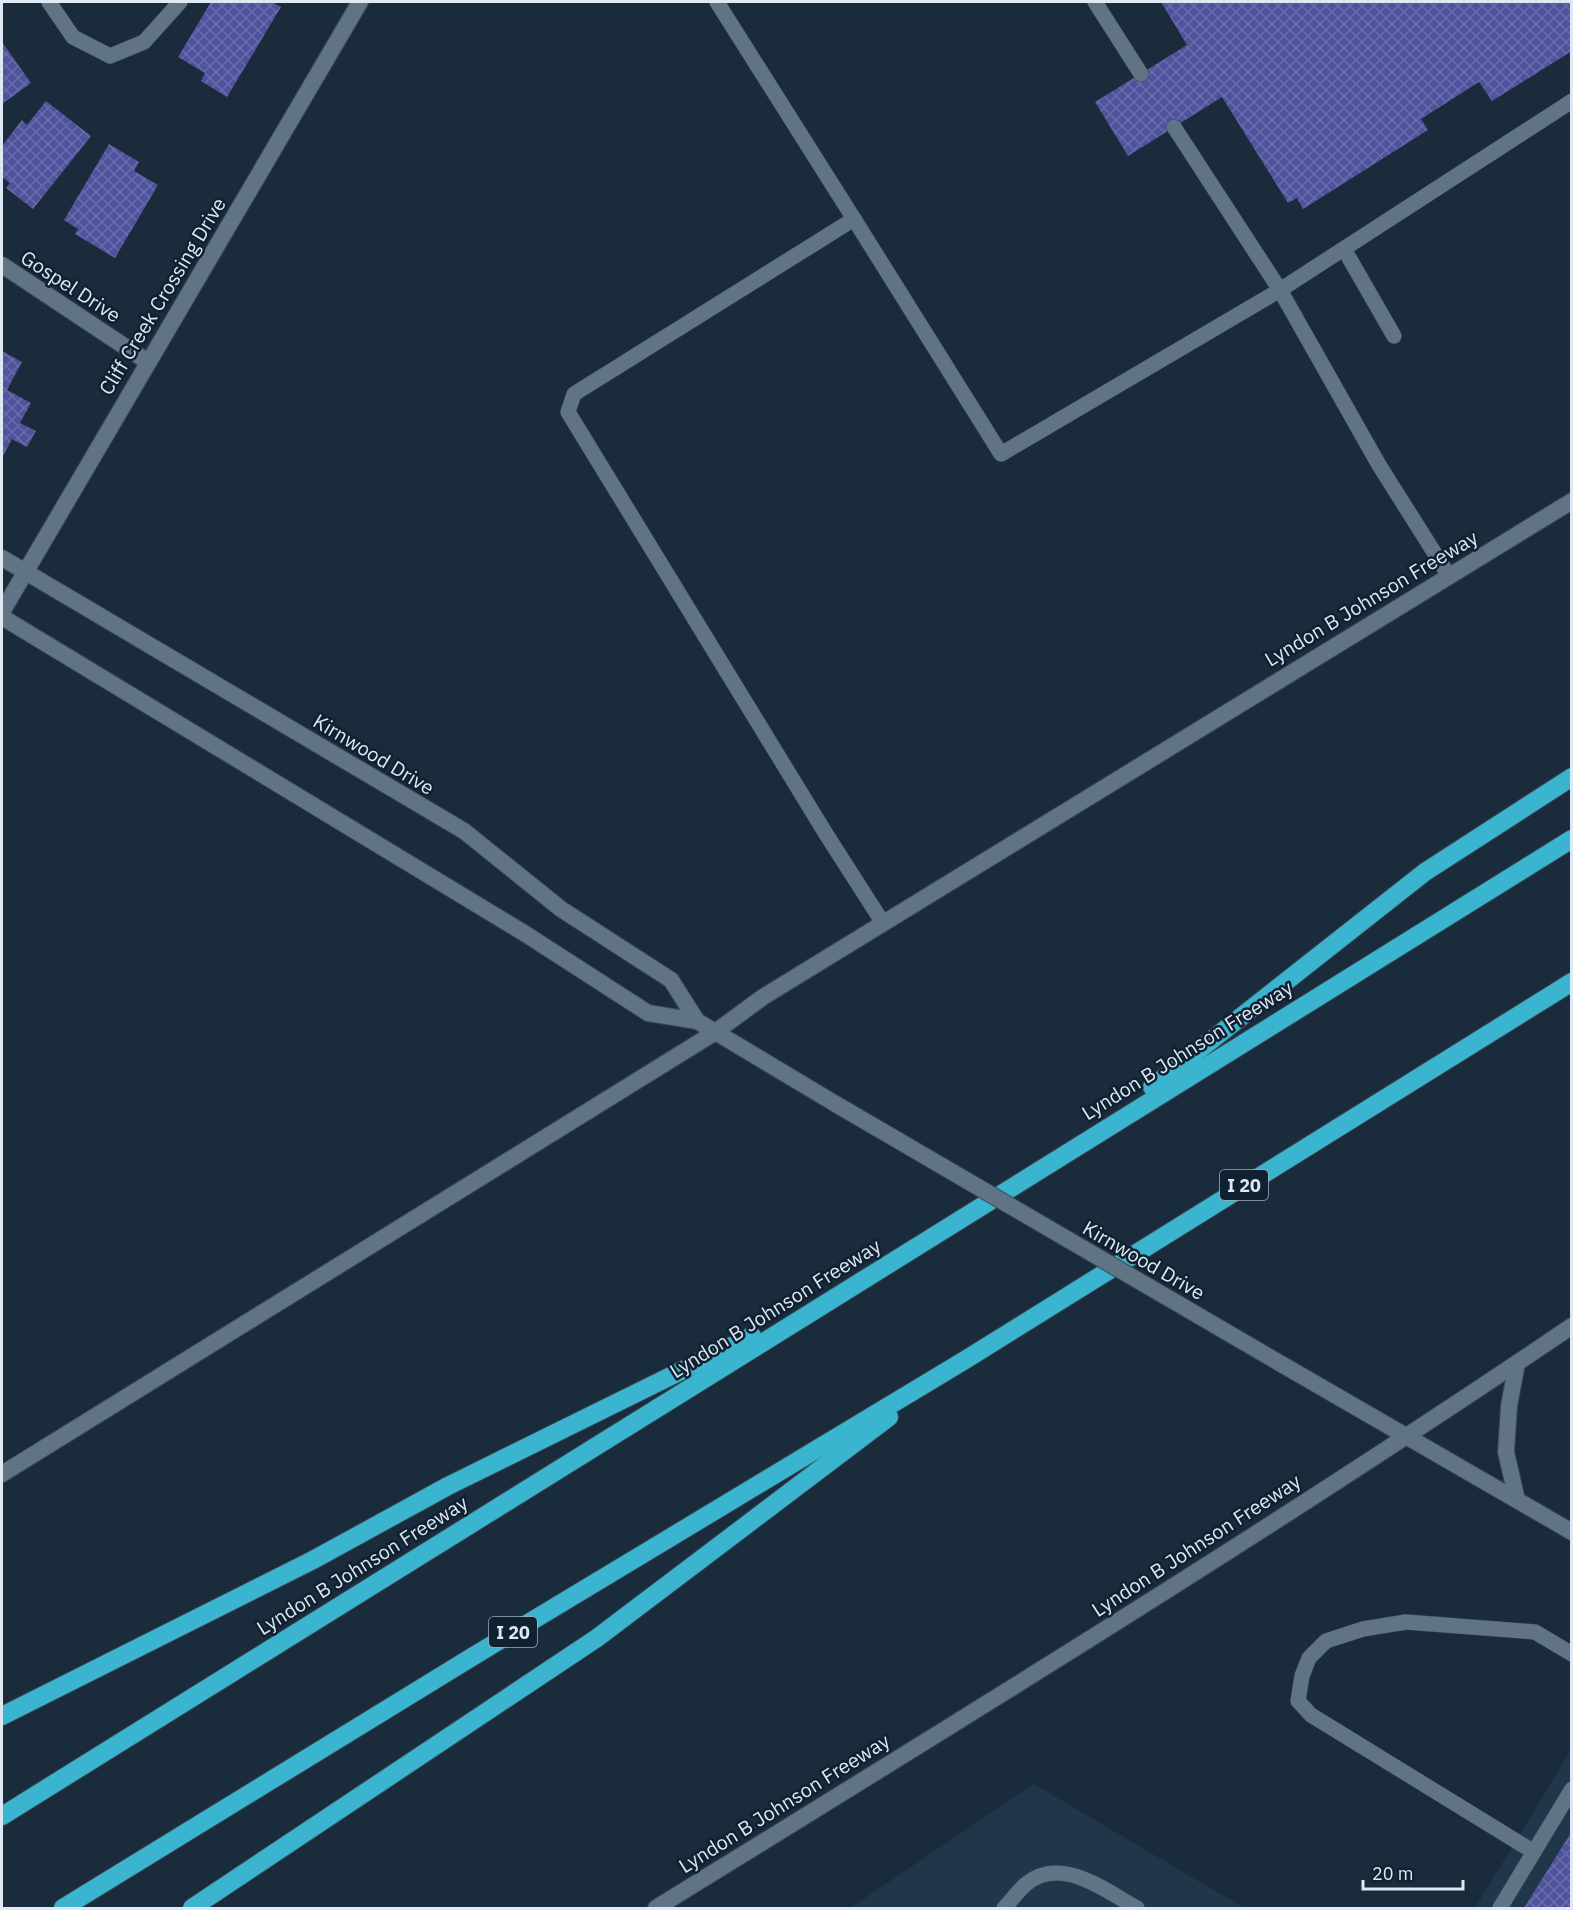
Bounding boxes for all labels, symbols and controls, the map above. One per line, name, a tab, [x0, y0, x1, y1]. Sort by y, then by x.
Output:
street label: Cliff Creek Crossing Drive	[92, 192, 232, 400]
street label: Gospel Drive	[16, 244, 126, 328]
street label: Lyndon B Johnson Freeway	[1259, 524, 1483, 672]
street label: Kirnwood Drive	[308, 707, 440, 801]
street label: Lyndon B Johnson Freeway	[1076, 974, 1298, 1126]
road number: I 20	[1220, 1170, 1268, 1200]
street label: Kirnwood Drive	[1078, 1214, 1210, 1306]
street label: Lyndon B Johnson Freeway	[664, 1232, 886, 1384]
street label: Lyndon B Johnson Freeway	[1086, 1467, 1306, 1623]
street label: Lyndon B Johnson Freeway	[251, 1489, 473, 1641]
road number: I 20	[489, 1617, 537, 1647]
street label: Lyndon B Johnson Freeway	[673, 1727, 895, 1879]
scale bar	[1363, 1853, 1464, 1891]
text: 20 m	[1372, 1862, 1414, 1885]

